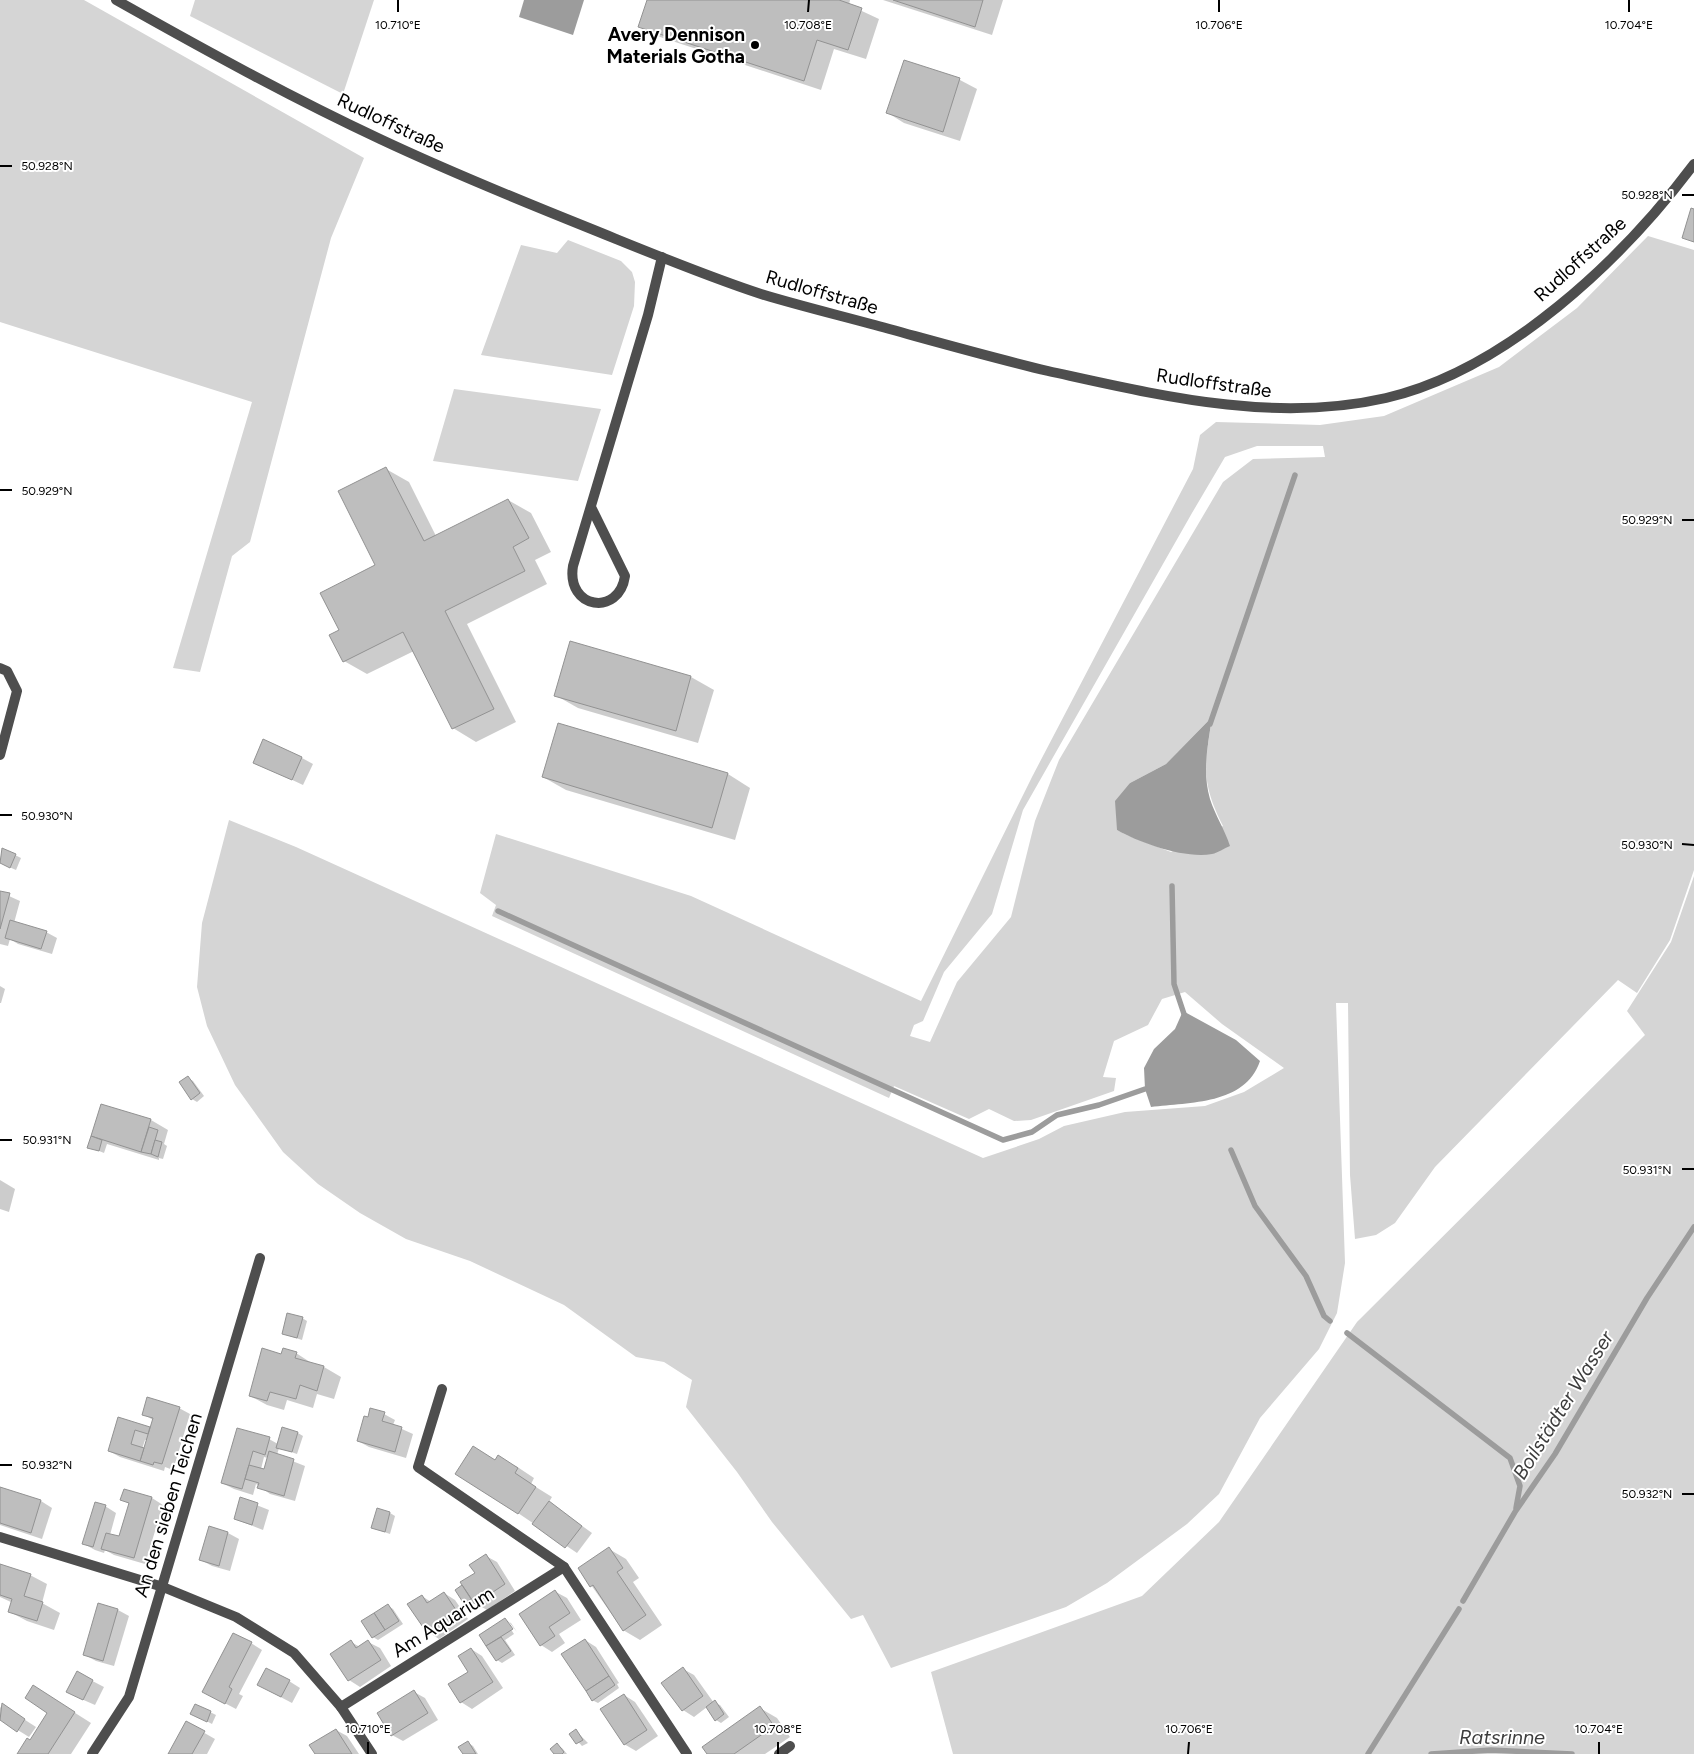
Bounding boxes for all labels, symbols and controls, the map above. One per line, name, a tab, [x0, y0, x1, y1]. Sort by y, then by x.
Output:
text: 10.710°E	[375, 18, 421, 32]
text: 10.708°E	[784, 18, 832, 32]
text: 10.706°E	[1195, 18, 1243, 32]
text: 10.704°E	[1605, 18, 1653, 32]
place label: Avery Dennison Materials Gotha	[606, 23, 745, 68]
marker: Avery Dennison Materials Gotha	[749, 39, 761, 51]
street label: Rudloffstraße	[334, 88, 448, 158]
text: 50.928°N	[21, 159, 73, 173]
text: 50.928°N	[1621, 188, 1673, 202]
street label: Rudloffstraße	[1529, 212, 1631, 306]
street label: Rudloffstraße	[763, 265, 881, 319]
street label: Rudloffstraße	[1155, 364, 1273, 402]
text: 50.929°N	[21, 484, 73, 498]
text: 50.929°N	[1621, 513, 1673, 527]
text: 50.930°N	[21, 809, 73, 823]
text: 50.930°N	[1621, 838, 1673, 852]
text: 50.931°N	[22, 1133, 72, 1147]
text: 50.931°N	[1622, 1163, 1672, 1177]
water label: Boilstädter Wasser	[1508, 1325, 1619, 1484]
street label: An den sieben Teichen	[129, 1410, 207, 1600]
text: 50.932°N	[22, 1458, 72, 1472]
text: 50.932°N	[1622, 1487, 1672, 1501]
street label: Am Aquarium	[388, 1582, 498, 1662]
text: 10.710°E	[345, 1722, 391, 1736]
text: 10.708°E	[754, 1722, 802, 1736]
text: 10.706°E	[1165, 1722, 1213, 1736]
text: 10.704°E	[1575, 1722, 1623, 1736]
water label: Ratsrinne	[1459, 1725, 1545, 1749]

